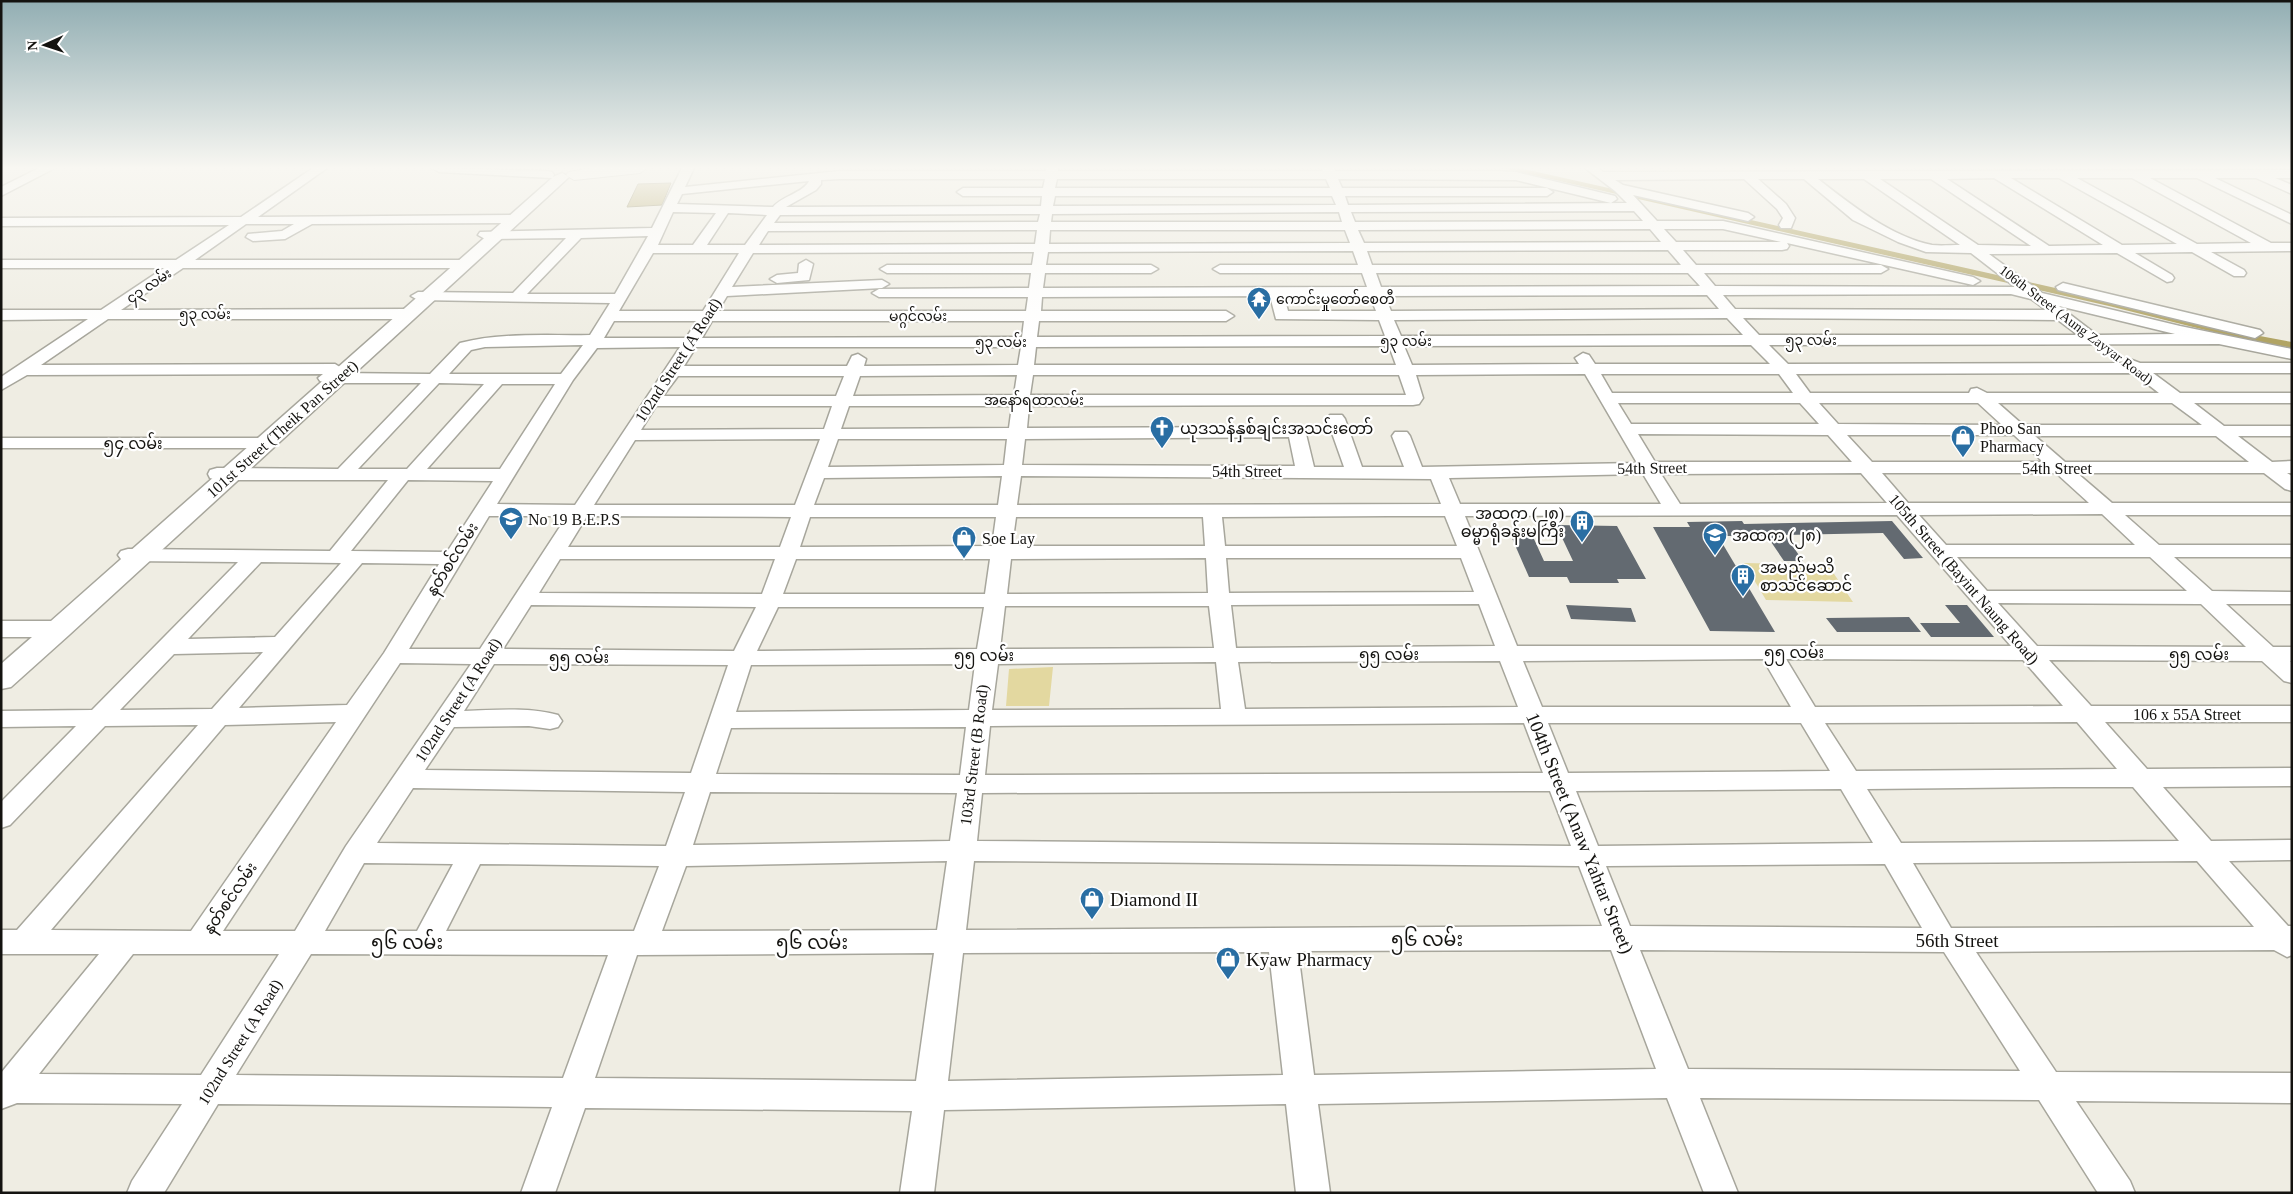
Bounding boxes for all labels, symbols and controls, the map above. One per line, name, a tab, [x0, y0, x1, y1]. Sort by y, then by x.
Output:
north arrow	[20, 20, 70, 70]
text: N	[25, 40, 40, 51]
street label: 106th Street (Aung Zayyar Road)	[1996, 262, 2156, 389]
street label: ၄၃ လမ်း	[122, 263, 177, 310]
temple icon: ကောင်းမှုတော်စေတီ	[1246, 286, 1272, 320]
place label: ကောင်းမှုတော်စေတီ	[1276, 289, 1395, 311]
street label: 102nd Street (A Road)	[632, 295, 725, 426]
street label: ၅၃ လမ်း	[179, 304, 231, 326]
street label: မဂ္ဂင်လမ်း	[889, 306, 947, 329]
street label: ၅၃ လမ်း	[1785, 330, 1837, 352]
street label: ၅၃ လမ်း	[1380, 331, 1432, 353]
street label: ၅၃ လမ်း	[975, 332, 1027, 354]
street label: 101st Street (Theik Pan Street)	[203, 357, 362, 502]
street label: အနော်ရထာလမ်း	[984, 390, 1084, 412]
church icon: ယုဒသန်နှစ်ချင်းအသင်းတော်	[1149, 415, 1175, 449]
place label: ယုဒသန်နှစ်ချင်းအသင်းတော်	[1180, 417, 1373, 443]
place label: Phoo San Pharmacy	[1980, 420, 2044, 456]
shop icon: Phoo San Pharmacy	[1950, 424, 1976, 458]
street label: ၅၄ လမ်း	[103, 432, 163, 457]
street label: 54th Street	[1617, 459, 1688, 477]
street label: 54th Street	[2022, 460, 2092, 477]
street label: 54th Street	[1212, 463, 1282, 480]
street label: 105th Street (Bayint Naung Road)	[1885, 491, 2042, 668]
place label: အထက (၂၈) ဓမ္မာရုံခန်းမကြီး	[1461, 505, 1564, 546]
school or university icon: No 19 B.E.P.S	[498, 506, 524, 540]
building icon: အထက (၂၈) ဓမ္မာရုံခန်းမကြီး	[1569, 509, 1595, 543]
place label: No 19 B.E.P.S	[528, 511, 620, 528]
street label: နတ်စင်လမ်း	[420, 518, 485, 601]
school or university icon: အထက (၂၈)	[1702, 522, 1728, 556]
shop icon: Soe Lay	[951, 525, 977, 559]
place label: အထက (၂၈)	[1732, 527, 1821, 549]
place label: Soe Lay	[982, 530, 1035, 548]
place label: အမည်မသိ စာသင်ဆောင်	[1760, 556, 1852, 594]
building icon: အမည်မသိ စာသင်ဆောင်	[1730, 563, 1756, 597]
street label: 102nd Street (A Road)	[412, 635, 505, 766]
street label: ၅၅ လမ်း	[1764, 641, 1824, 666]
street label: ၅၅ လမ်း	[1359, 643, 1419, 668]
street label: ၅၅ လမ်း	[2169, 643, 2229, 668]
street label: ၅၅ လမ်း	[954, 644, 1014, 669]
street label: ၅၅ လမ်း	[549, 646, 609, 671]
street label: 103rd Street (B Road)	[957, 684, 992, 827]
street label: 106 x 55A Street	[2133, 706, 2242, 723]
street label: 104th Street (Anaw Yahtar Street)	[1521, 709, 1638, 957]
street label: နတ်စင်လမ်း	[197, 857, 264, 940]
shop icon: Diamond II	[1079, 886, 1105, 920]
place label: Diamond II	[1110, 889, 1198, 910]
street label: ၅၆ လမ်း	[1391, 925, 1463, 955]
street label: ၅၆ လမ်း	[371, 928, 443, 958]
street label: ၅၆ လမ်း	[776, 928, 848, 958]
street label: 56th Street	[1916, 930, 1999, 951]
shop icon: Kyaw Pharmacy	[1215, 946, 1241, 980]
place label: Kyaw Pharmacy	[1246, 949, 1373, 970]
street label: 102nd Street (A Road)	[195, 976, 286, 1108]

